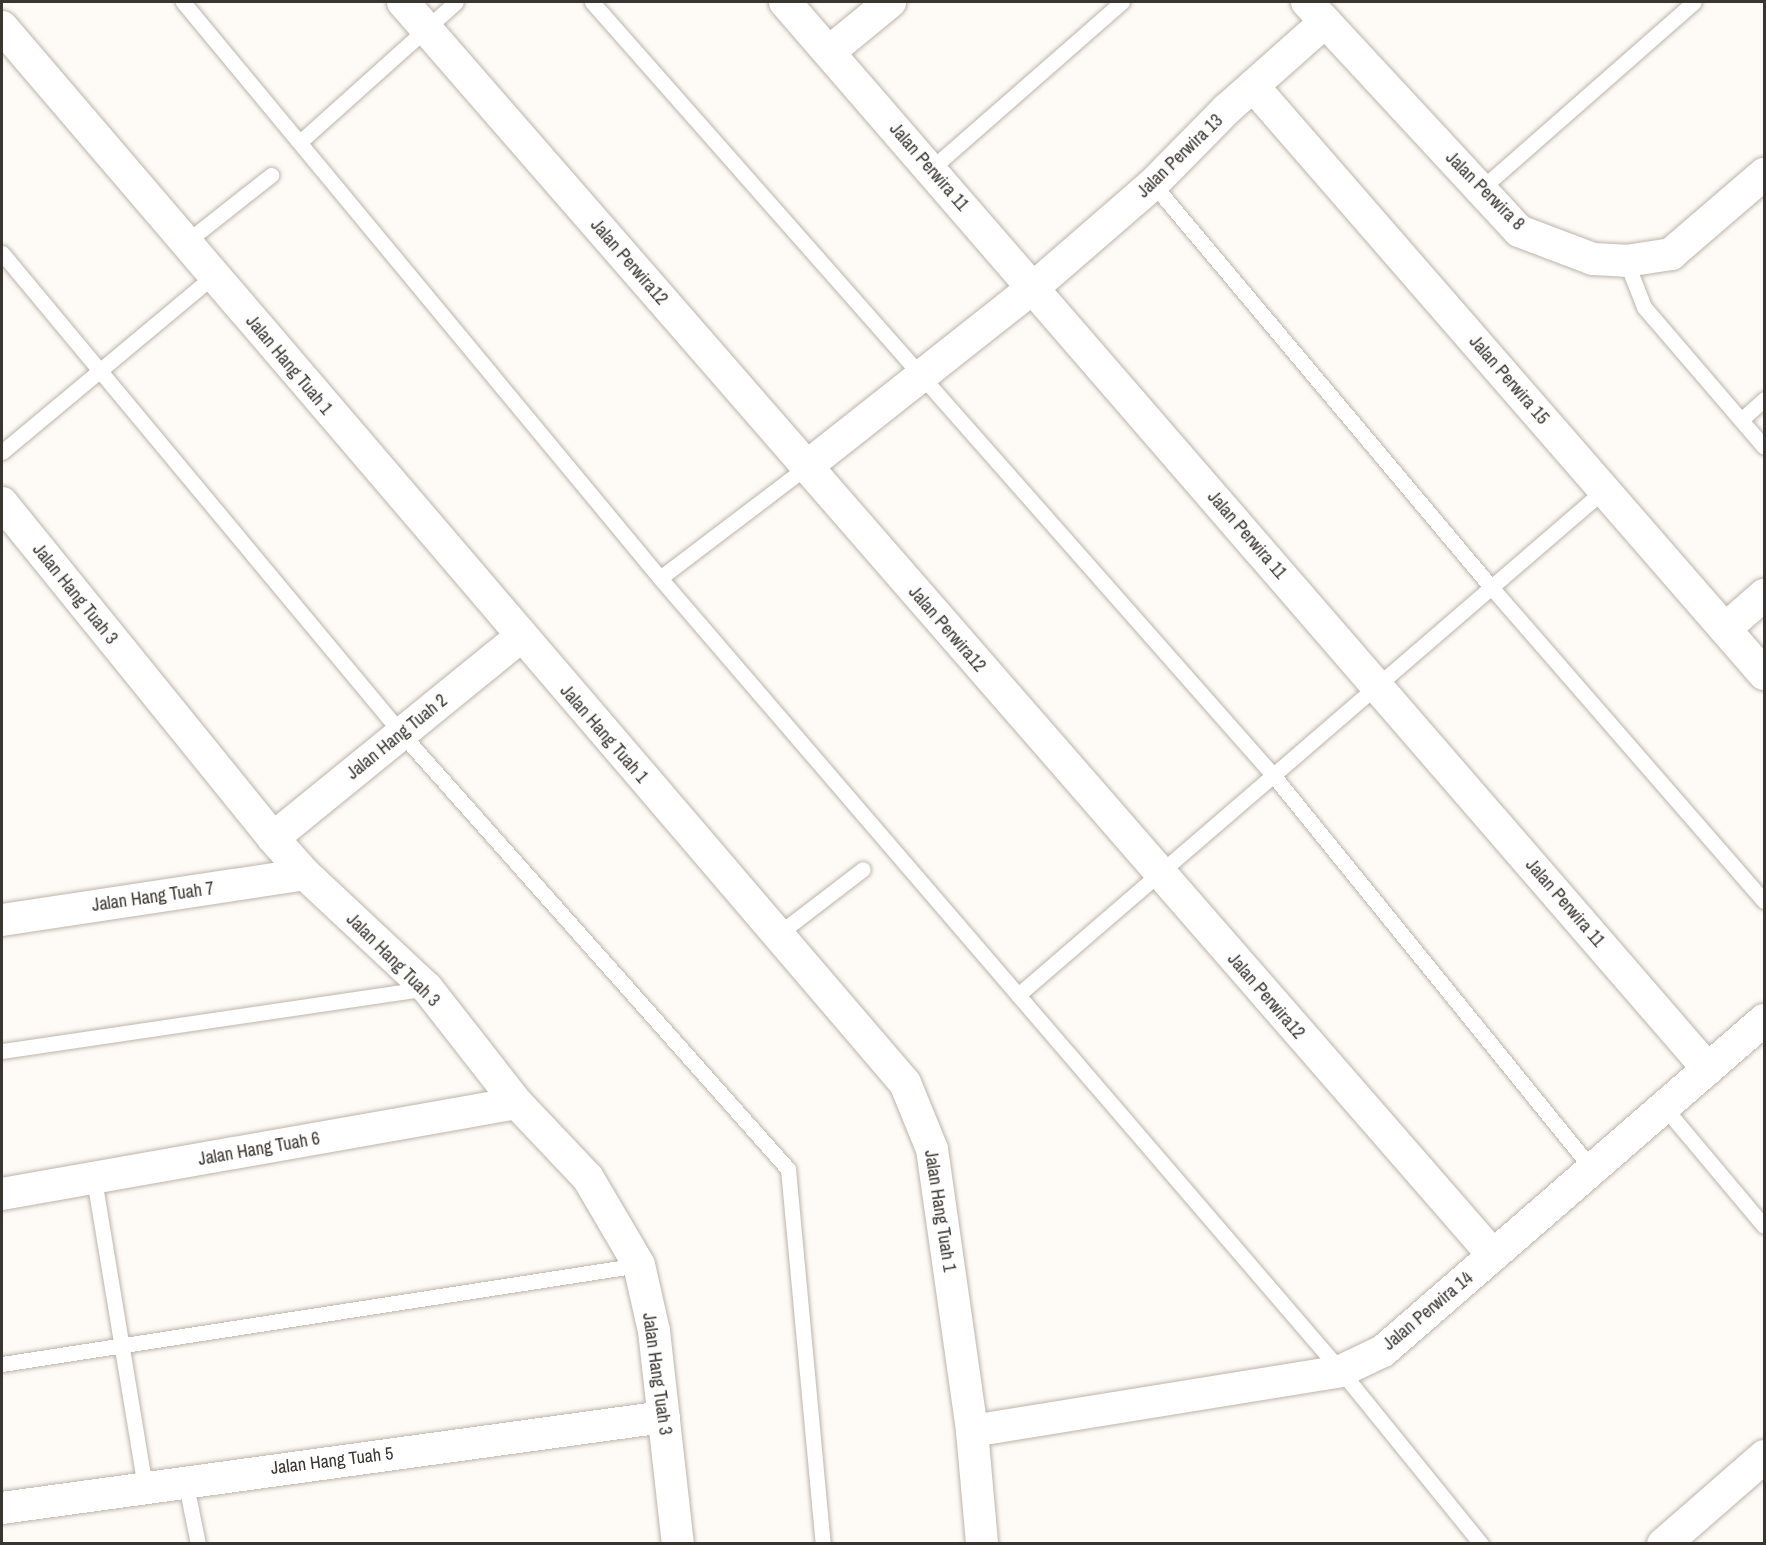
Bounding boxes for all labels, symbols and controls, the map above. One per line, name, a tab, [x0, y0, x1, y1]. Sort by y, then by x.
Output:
street label: Jalan Perwira 13	[1133, 110, 1227, 202]
street label: Jalan Perwira 11	[885, 119, 973, 215]
street label: Jalan Perwira 8	[1441, 147, 1529, 235]
street label: Jalan Perwira12	[586, 215, 672, 309]
street label: Jalan Hang Tuah 1	[241, 311, 337, 419]
street label: Jalan Perwira 15	[1465, 331, 1553, 429]
street label: Jalan Perwira 11	[1203, 487, 1291, 583]
street label: Jalan Hang Tuah 3	[28, 539, 122, 649]
street label: Jalan Perwira12	[904, 582, 990, 676]
street label: Jalan Hang Tuah 1	[555, 680, 653, 788]
street label: Jalan Hang Tuah 2	[342, 690, 452, 784]
street label: Jalan Perwira 11	[1521, 855, 1609, 951]
street label: Jalan Hang Tuah 7	[90, 878, 216, 916]
street label: Jalan Hang Tuah 3	[342, 909, 444, 1011]
street label: Jalan Perwira12	[1223, 949, 1309, 1043]
street label: Jalan Hang Tuah 6	[196, 1128, 322, 1170]
street label: Jalan Hang Tuah 1	[920, 1148, 960, 1274]
street label: Jalan Perwira 14	[1379, 1267, 1477, 1355]
street label: Jalan Hang Tuah 3	[638, 1311, 676, 1437]
street label: Jalan Hang Tuah 5	[269, 1443, 395, 1479]

